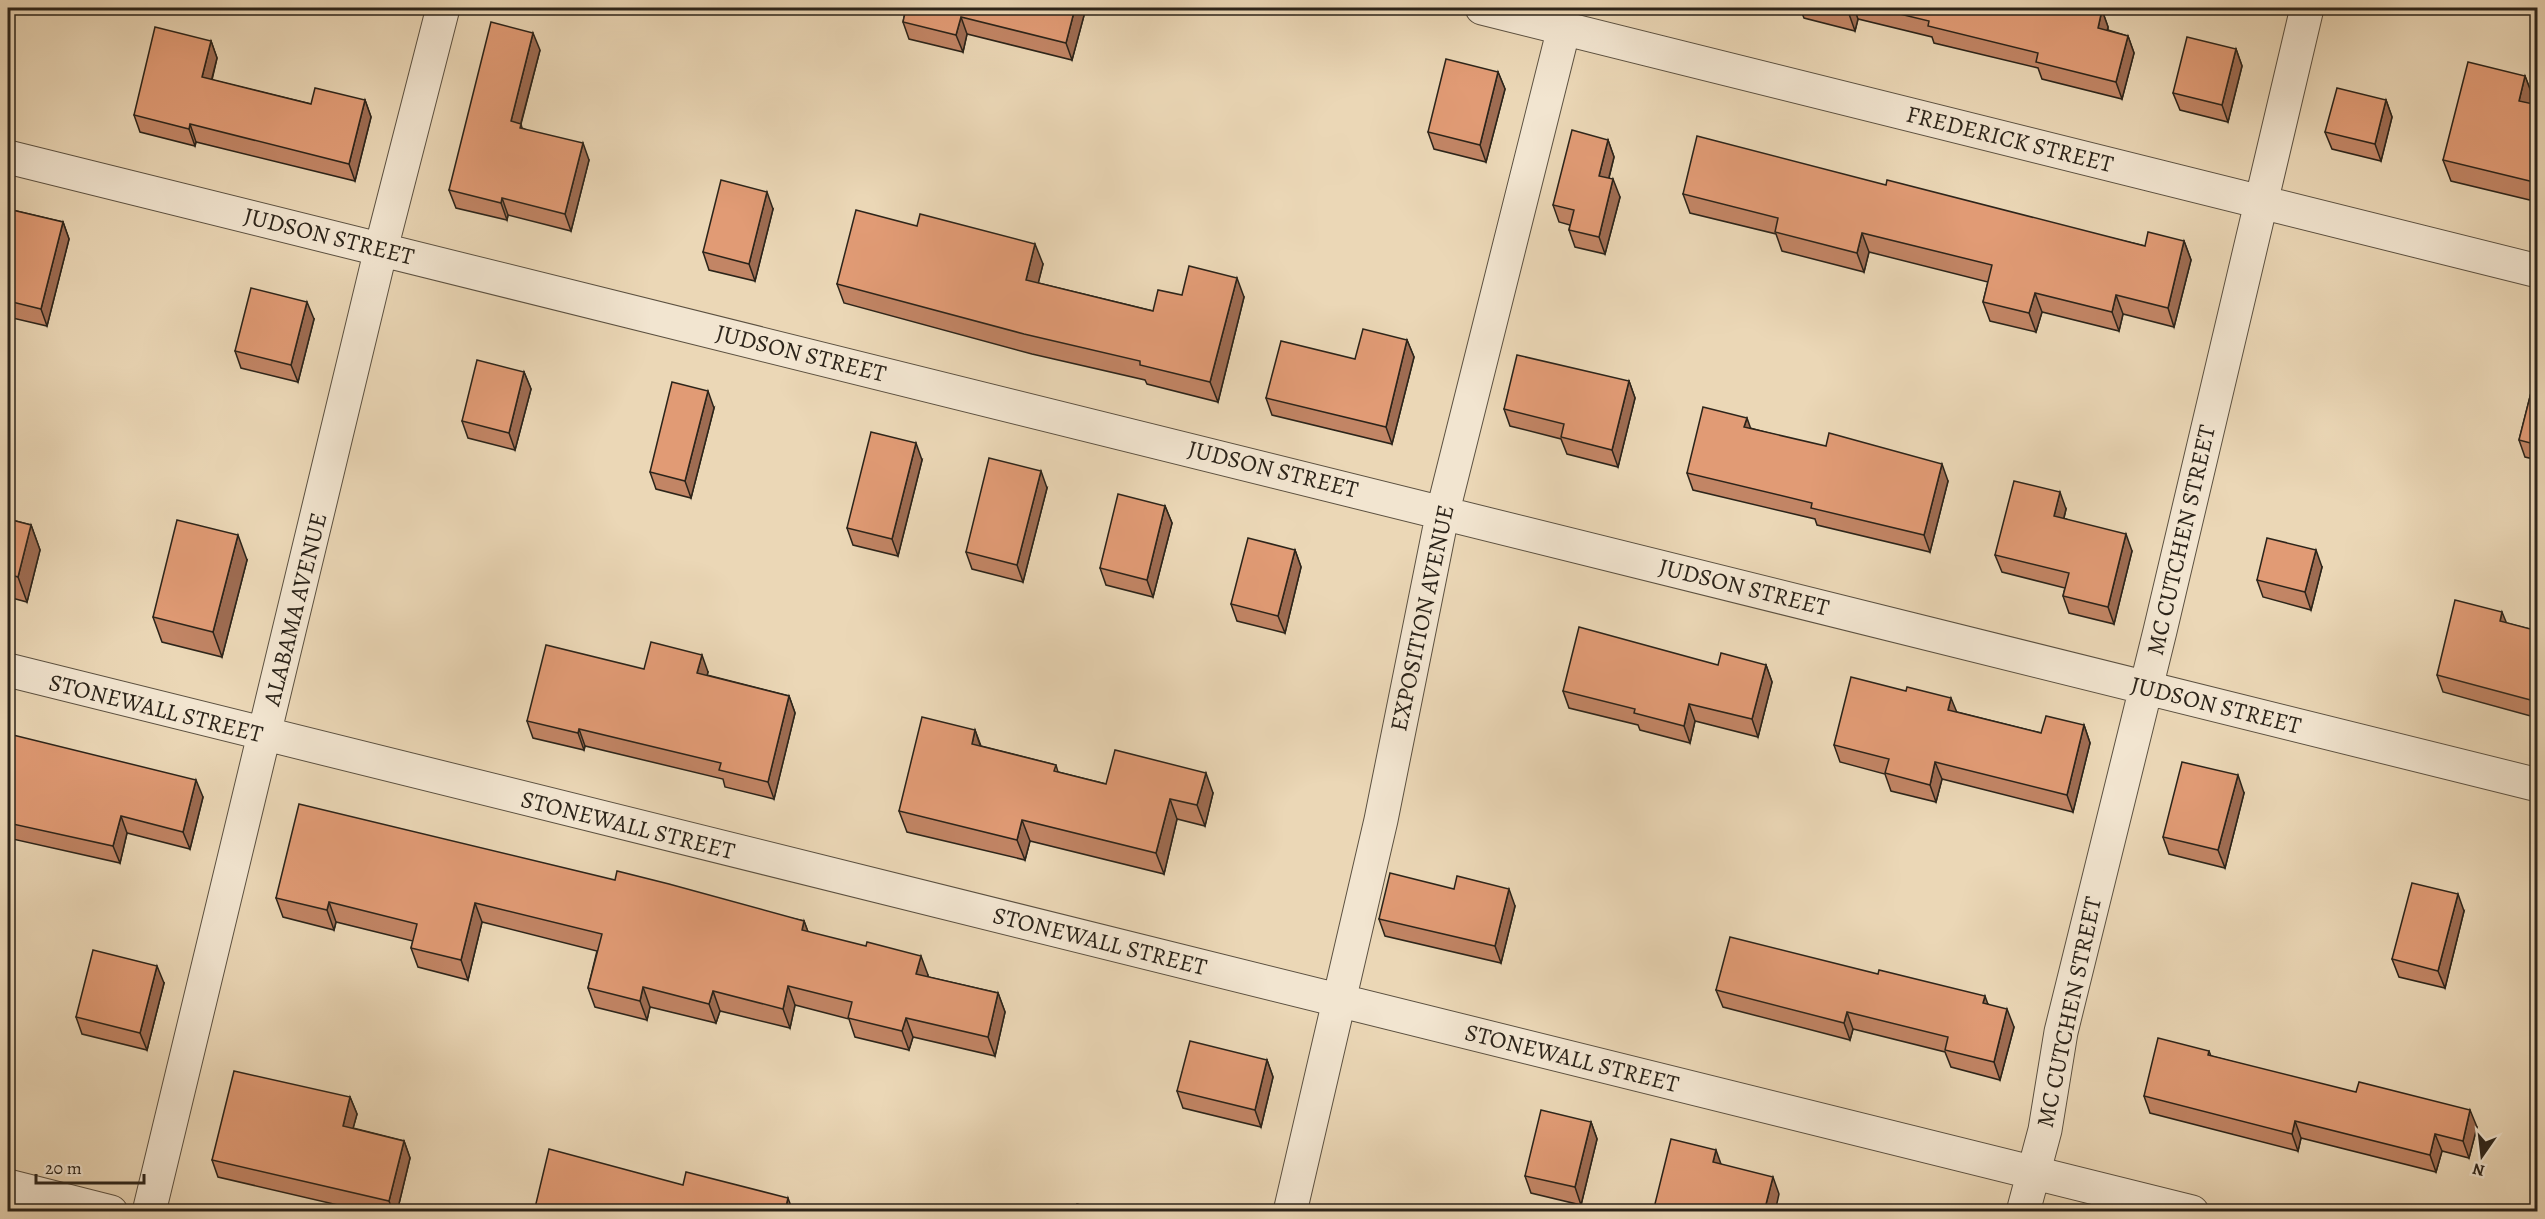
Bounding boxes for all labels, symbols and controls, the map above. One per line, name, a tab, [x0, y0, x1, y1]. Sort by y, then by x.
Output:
street label: FREDERICK STREET	[1903, 98, 2117, 180]
street label: JUDSON STREET	[241, 199, 417, 273]
street label: JUDSON STREET	[713, 316, 889, 390]
street label: MC CUTCHEN STREET	[2139, 422, 2223, 658]
street label: JUDSON STREET	[1185, 432, 1361, 506]
street label: EXPOSITION AVENUE	[1382, 502, 1462, 734]
street label: ALABAMA AVENUE	[255, 509, 334, 710]
street label: JUDSON STREET	[1656, 550, 1832, 624]
street label: STONEWALL STREET	[46, 666, 266, 750]
street label: JUDSON STREET	[2128, 668, 2304, 742]
street label: STONEWALL STREET	[518, 783, 738, 867]
street label: MC CUTCHEN STREET	[2029, 894, 2109, 1130]
street label: STONEWALL STREET	[990, 899, 1210, 983]
street label: STONEWALL STREET	[1462, 1016, 1682, 1100]
north arrow	[2452, 1126, 2512, 1186]
scale bar	[36, 1147, 144, 1185]
text: 20 m	[45, 1156, 82, 1180]
text: N	[2470, 1157, 2487, 1182]

